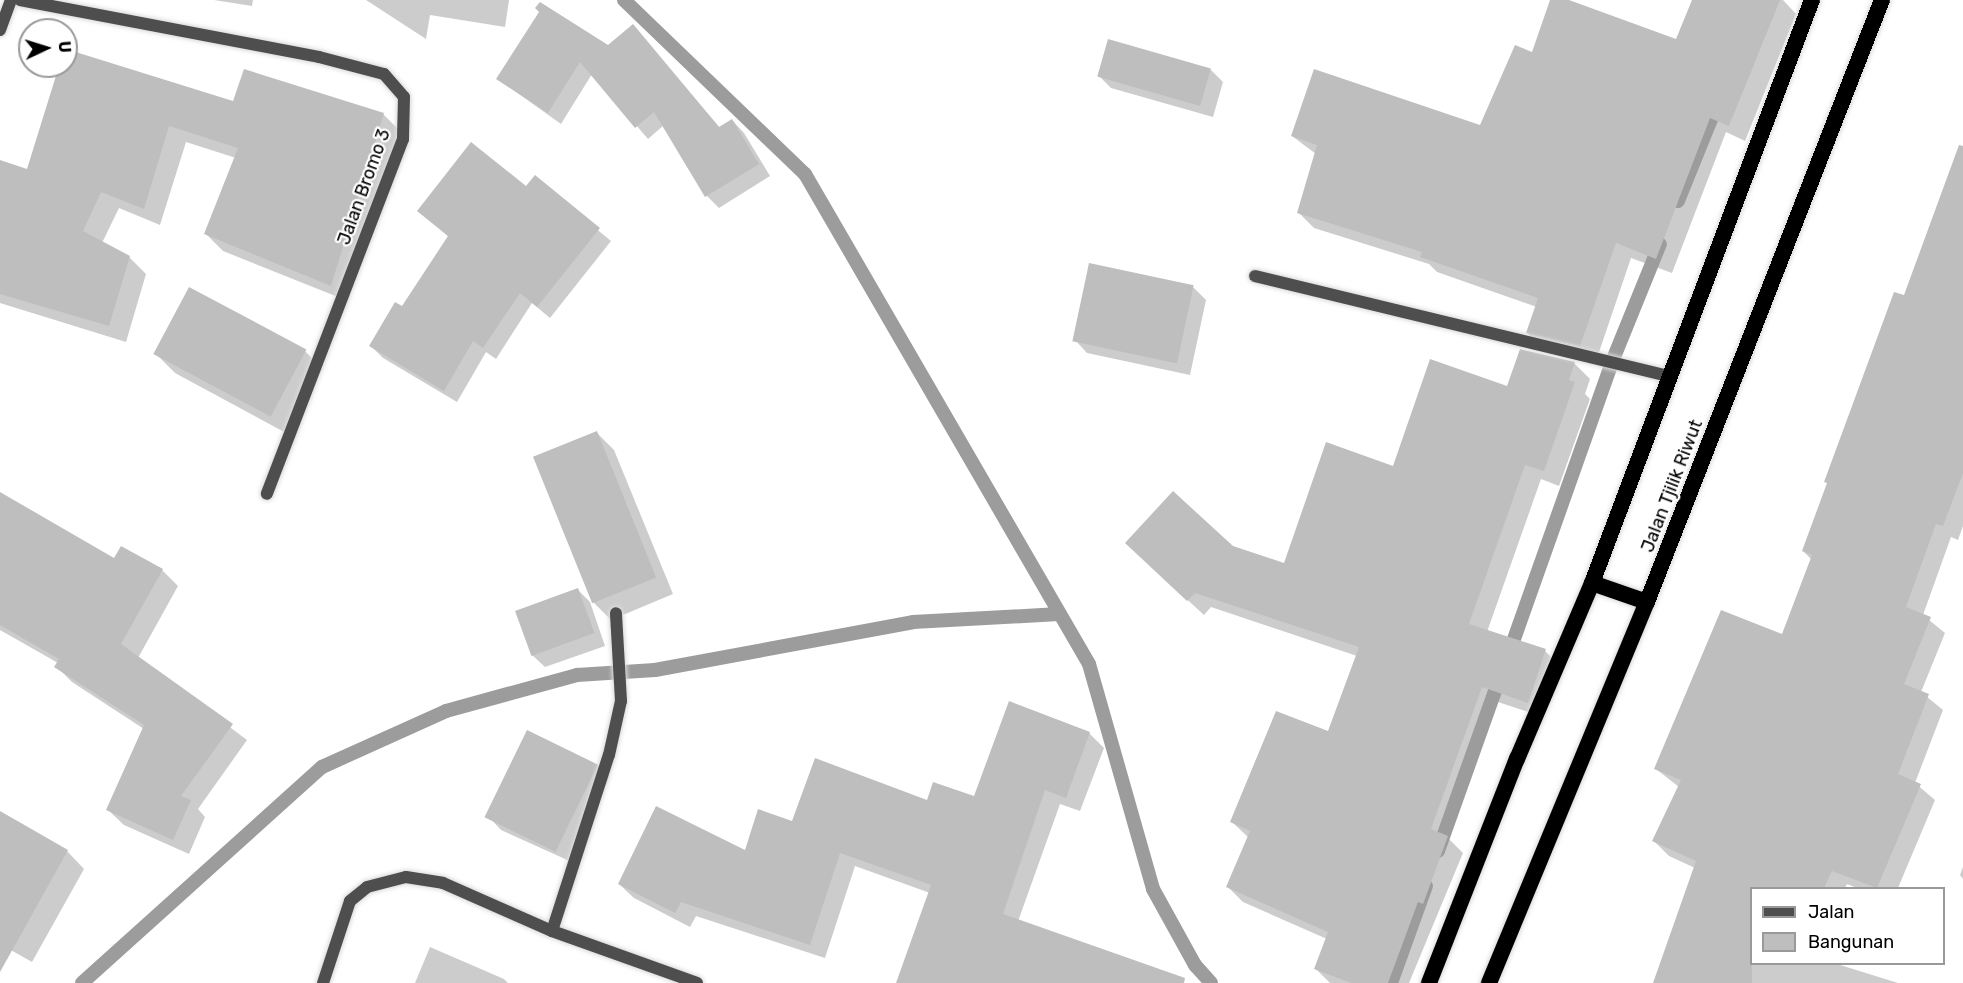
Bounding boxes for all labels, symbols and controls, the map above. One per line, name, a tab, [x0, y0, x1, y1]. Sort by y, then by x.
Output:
north arrow	[18, 18, 78, 78]
text: U	[55, 40, 74, 53]
street label: Jalan Bromo 3	[333, 126, 395, 248]
street label: Jalan Tjilik Riwut	[1637, 416, 1707, 556]
legend	[1750, 887, 1945, 965]
text: Jalan	[1808, 901, 1855, 923]
text: Bangunan	[1808, 931, 1894, 953]

